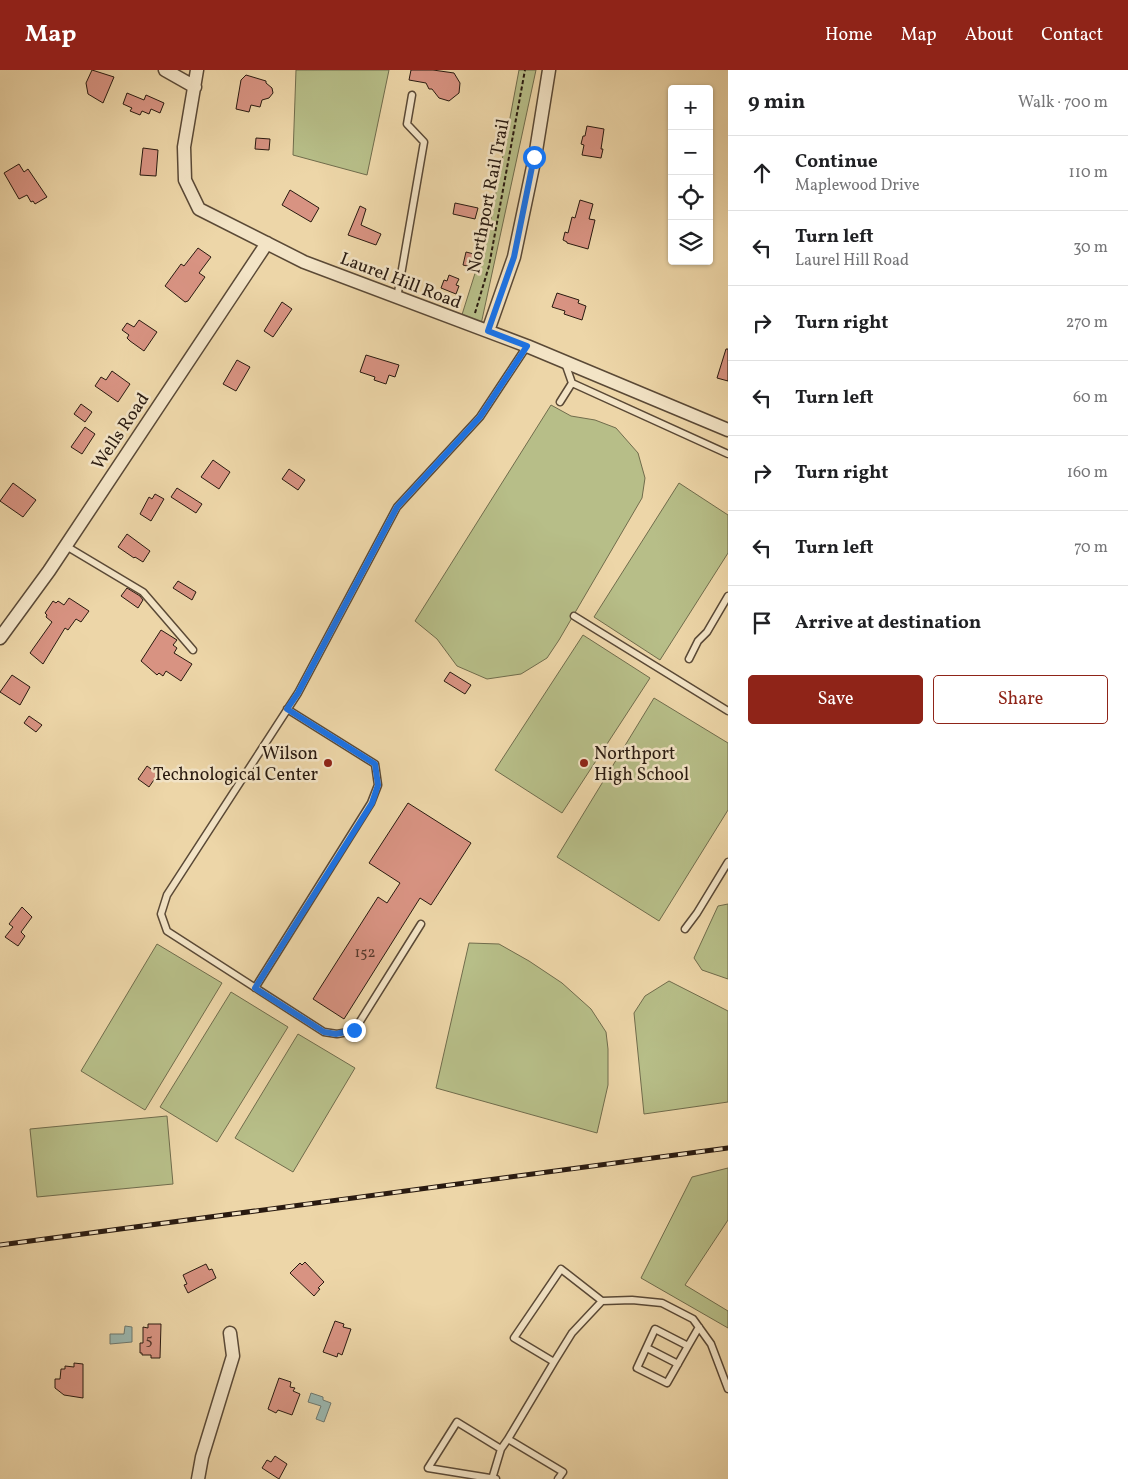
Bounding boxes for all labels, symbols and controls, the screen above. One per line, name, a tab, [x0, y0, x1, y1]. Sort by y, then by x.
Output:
text: Map	[25, 18, 76, 52]
text: Home	[825, 23, 873, 48]
text: Map	[901, 23, 937, 48]
text: About	[965, 23, 1013, 48]
text: Contact	[1041, 23, 1103, 48]
map controls	[668, 85, 713, 265]
button: +	[668, 85, 713, 130]
text: 9 min	[748, 88, 805, 117]
text: Walk · 700 m	[1018, 92, 1108, 114]
street label: Northport Rail Trail	[462, 117, 517, 276]
button: −	[668, 130, 713, 175]
route start	[523, 146, 546, 169]
text: Continue	[795, 149, 878, 175]
icon: ahead	[748, 159, 776, 187]
text: 110 m	[1069, 162, 1108, 184]
button: locate	[668, 175, 713, 220]
text: Maplewood Drive	[795, 175, 920, 197]
button: layers	[668, 220, 713, 265]
text: Turn left	[795, 224, 874, 250]
icon: left	[748, 234, 776, 262]
text: 30 m	[1073, 237, 1108, 259]
street label: Laurel Hill Road	[336, 247, 465, 316]
text: Laurel Hill Road	[795, 250, 909, 272]
icon: right	[748, 309, 776, 337]
text: Turn right	[795, 310, 888, 336]
text: 270 m	[1066, 312, 1108, 334]
icon: left	[748, 384, 776, 412]
text: Turn left	[795, 385, 874, 411]
text: 60 m	[1073, 387, 1108, 409]
street label: Wells Road	[86, 388, 156, 475]
icon: right	[748, 459, 776, 487]
text: Turn right	[795, 460, 888, 486]
text: 160 m	[1067, 462, 1108, 484]
icon: left	[748, 534, 776, 562]
text: Turn left	[795, 535, 874, 561]
text: 70 m	[1074, 537, 1108, 559]
icon: arrive	[748, 609, 776, 637]
text: Arrive at destination	[795, 610, 981, 636]
button: Save	[748, 675, 923, 724]
button: Share	[933, 675, 1108, 724]
place label: Wilson Technological Center	[153, 742, 318, 788]
place label: Northport High School	[594, 742, 689, 788]
marker: Wilson Technological Center	[322, 757, 334, 769]
marker: Northport High School	[578, 757, 590, 769]
house number: 152	[354, 943, 376, 964]
route end	[343, 1019, 366, 1042]
house number: 5	[145, 1330, 153, 1351]

